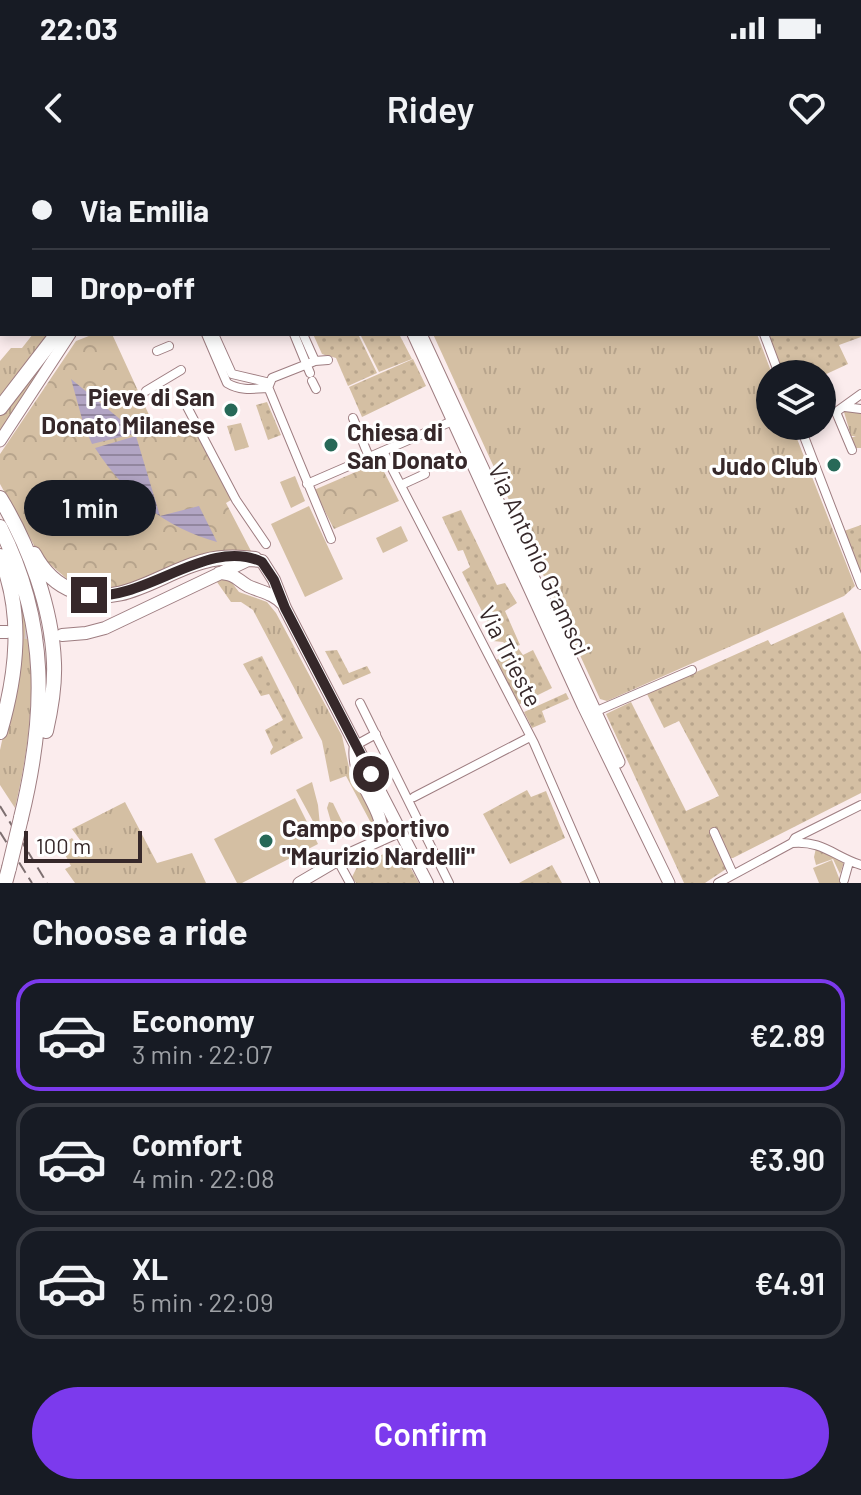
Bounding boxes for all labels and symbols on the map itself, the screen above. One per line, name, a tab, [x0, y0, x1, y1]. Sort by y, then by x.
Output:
place label: Pieve di San Donato Milanese	[41, 382, 215, 439]
marker: Pieve di San Donato Milanese	[222, 401, 240, 419]
place label: Chiesa di San Donato	[347, 417, 468, 474]
marker: Chiesa di San Donato	[322, 436, 340, 454]
place label: Judo Club	[712, 451, 818, 480]
marker: Judo Club	[825, 456, 843, 474]
street label: Via Antonio Gramsci	[483, 458, 597, 660]
callout: 1 min	[23, 479, 155, 535]
route end	[71, 577, 107, 613]
street label: Via Trieste	[473, 600, 549, 712]
route start	[353, 756, 389, 792]
place label: Campo sportivo "Maurizio Nardelli"	[282, 813, 475, 870]
scale bar	[24, 827, 142, 863]
marker: Campo sportivo "Maurizio Nardelli"	[257, 832, 275, 850]

